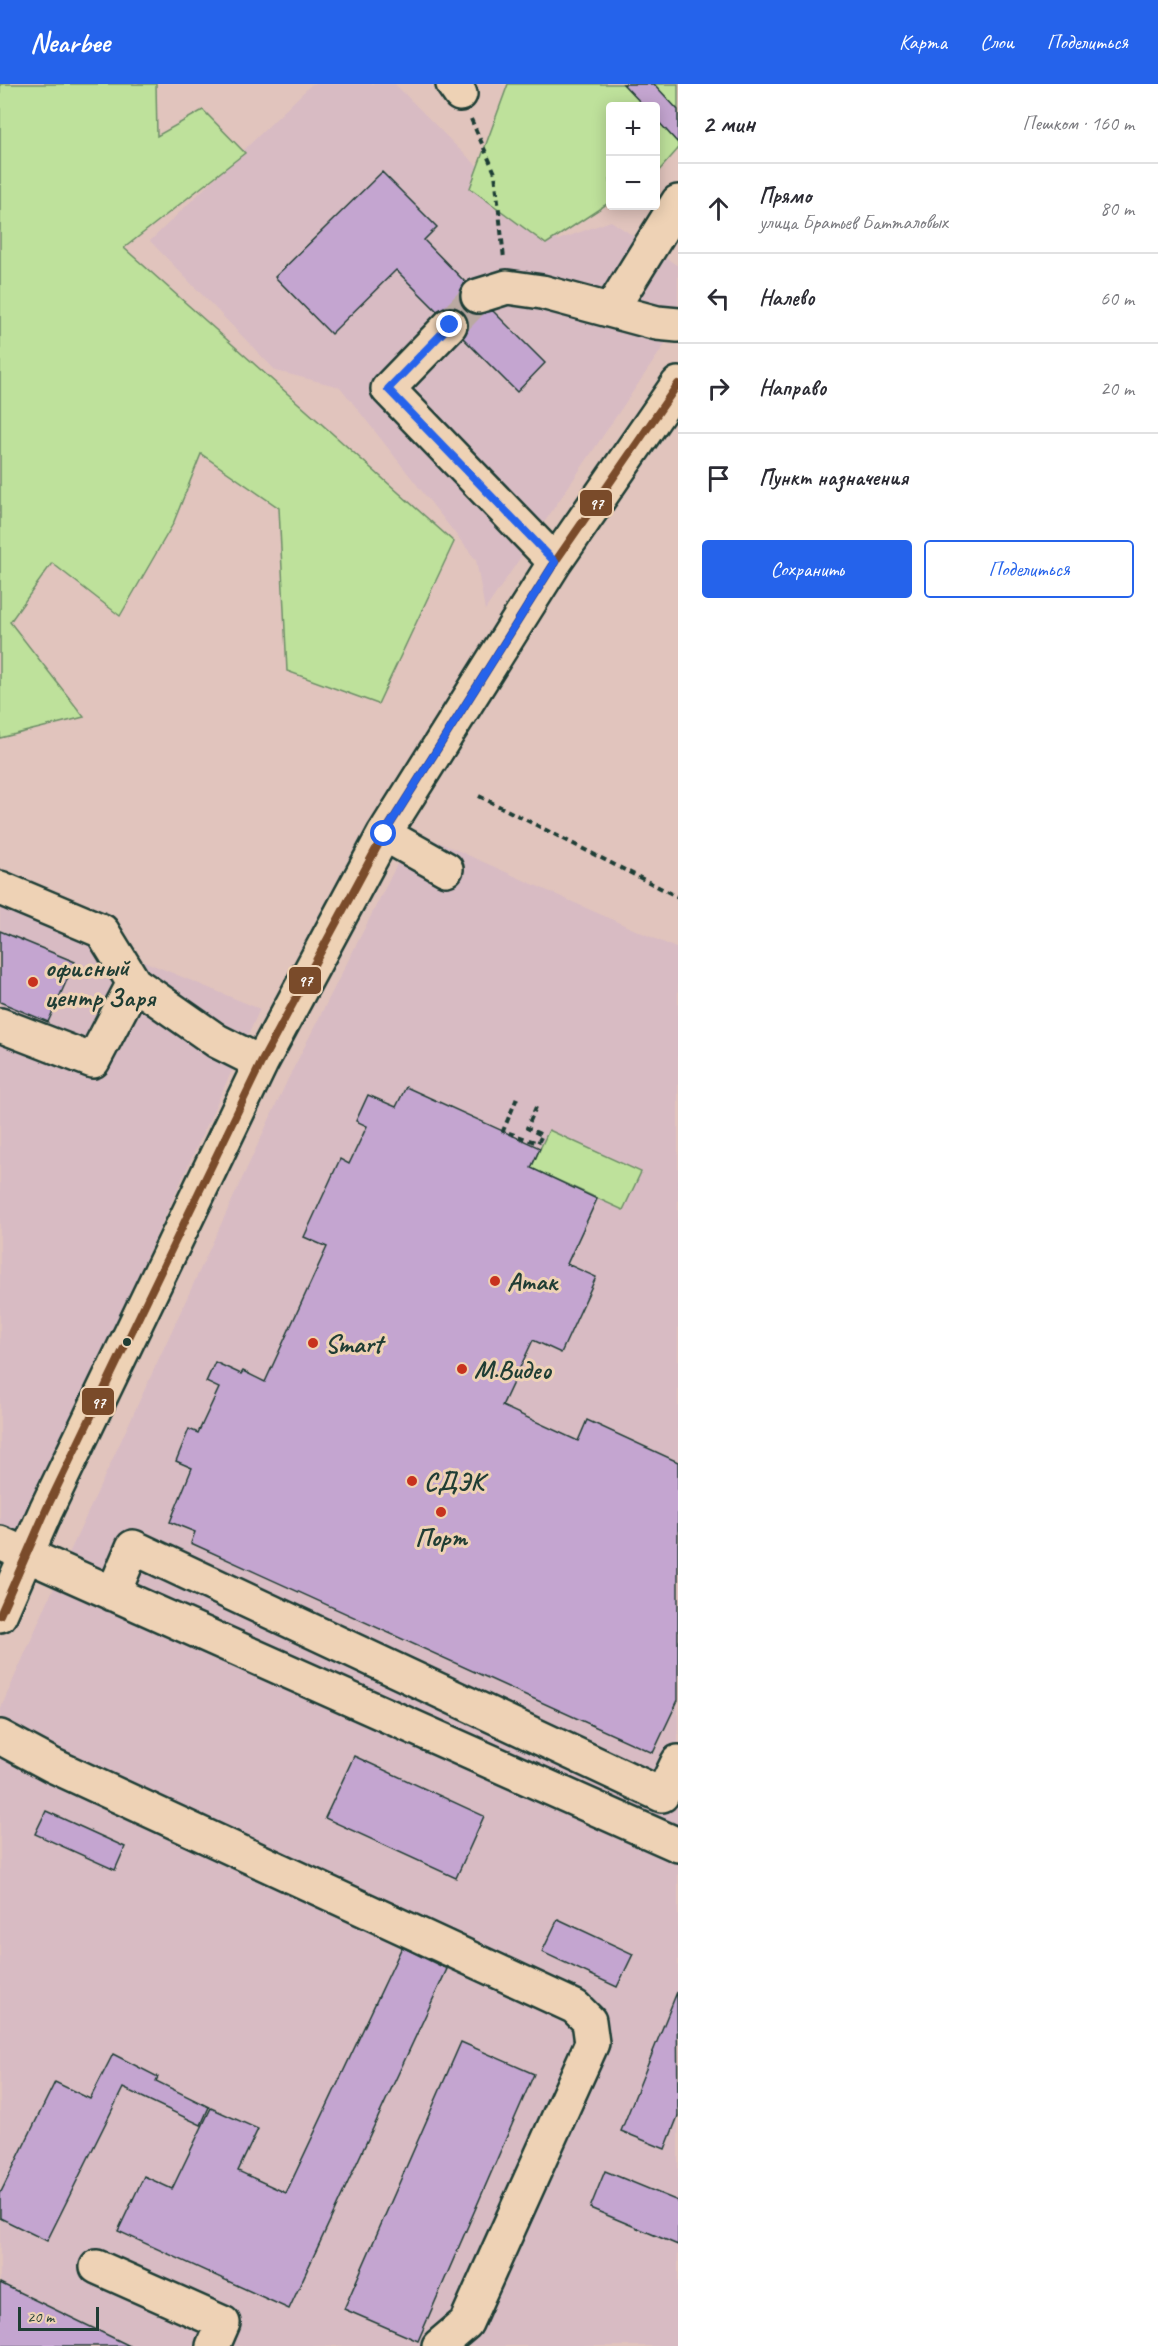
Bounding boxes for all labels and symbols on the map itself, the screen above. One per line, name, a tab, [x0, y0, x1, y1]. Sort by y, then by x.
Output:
route end	[436, 311, 462, 337]
line badge: 97	[579, 489, 613, 517]
text: 97	[589, 494, 605, 514]
route start	[370, 820, 396, 846]
place label: офисный центр Заря	[45, 951, 157, 1014]
line badge: 97	[288, 966, 322, 995]
text: 97	[298, 971, 314, 991]
marker: офисный центр Заря	[26, 975, 40, 989]
place label: Атак	[507, 1265, 559, 1298]
marker: Атак	[488, 1274, 502, 1288]
place label: Smart	[325, 1327, 387, 1360]
unlabelled marker	[121, 1336, 133, 1348]
marker: Smart	[306, 1336, 320, 1350]
place label: М.Видео	[474, 1353, 553, 1386]
marker: М.Видео	[455, 1362, 469, 1376]
line badge: 97	[81, 1387, 115, 1416]
text: 97	[91, 1393, 107, 1413]
place label: СДЭК	[424, 1465, 489, 1498]
marker: СДЭК	[405, 1474, 419, 1488]
marker: Порт	[434, 1505, 448, 1519]
place label: Порт	[415, 1521, 469, 1554]
scale bar	[18, 2304, 99, 2332]

